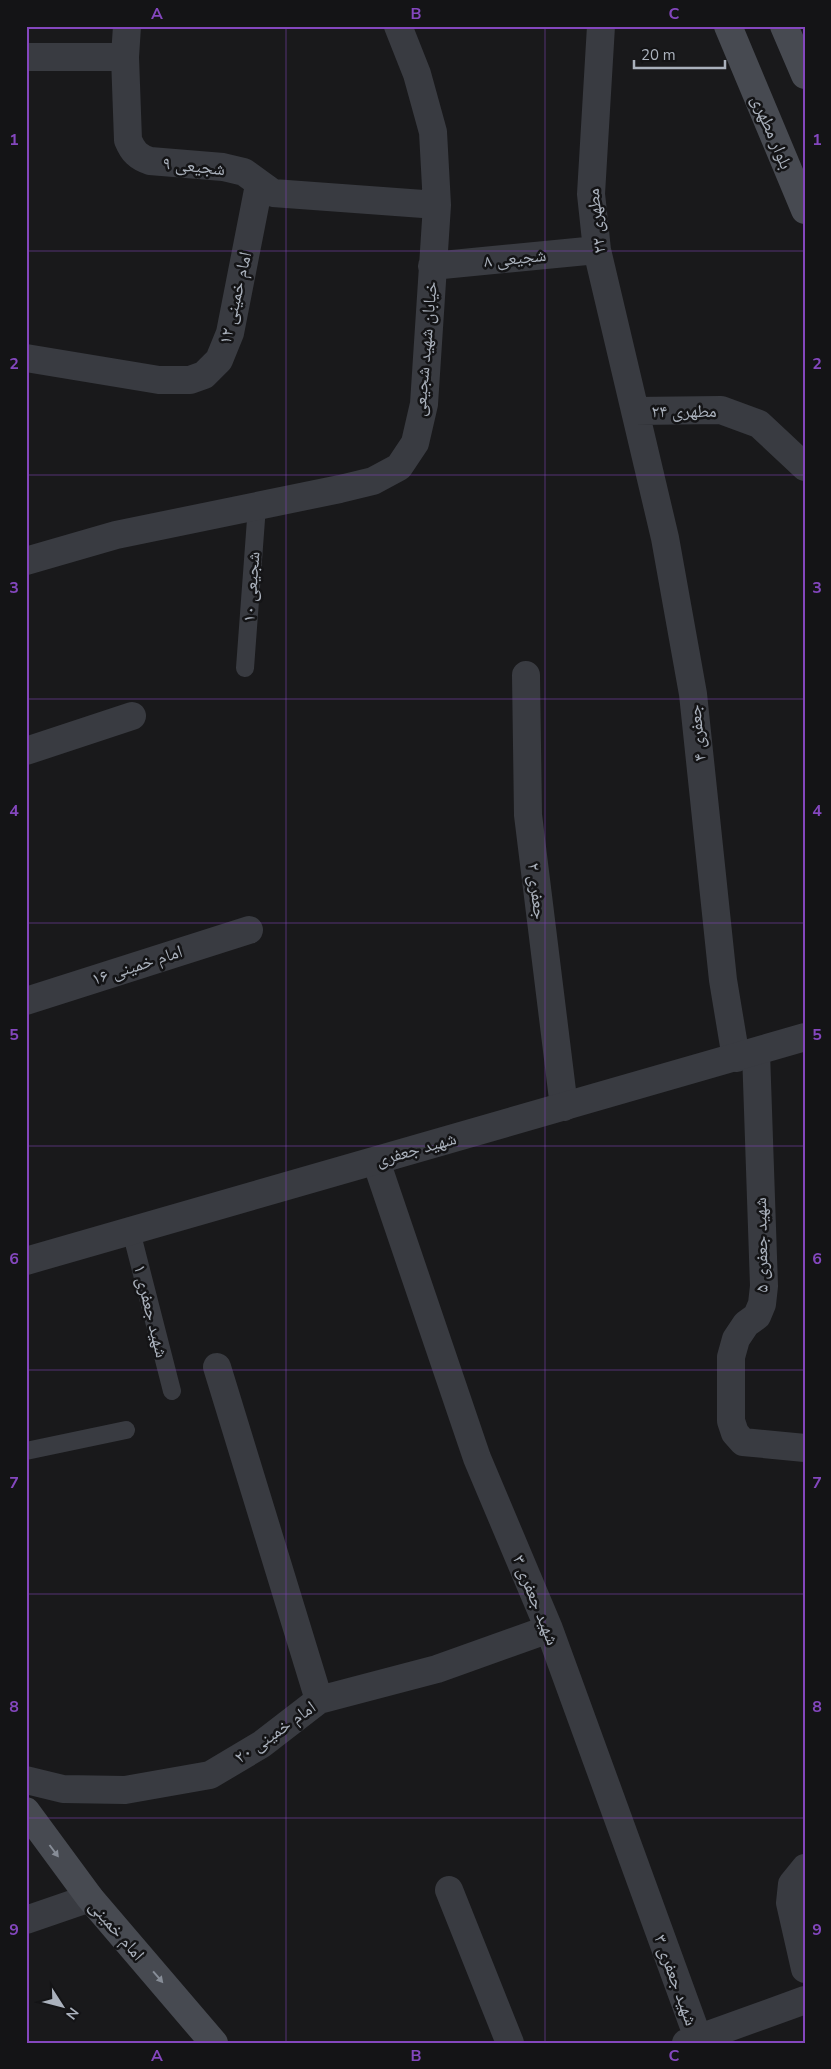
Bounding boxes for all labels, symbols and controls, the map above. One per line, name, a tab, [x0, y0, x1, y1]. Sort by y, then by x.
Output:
text: A	[151, 3, 163, 25]
text: B	[410, 3, 422, 25]
text: C	[669, 3, 680, 25]
scale bar	[634, 38, 725, 70]
text: 20 m	[641, 45, 676, 65]
street label: بلوار مطهری	[746, 91, 798, 173]
text: 1	[9, 129, 19, 151]
text: 1	[812, 129, 822, 151]
street label: شجیعی ۹	[161, 151, 227, 181]
street label: مطهری ۲۲	[581, 187, 611, 255]
street label: شجیعی ۸	[482, 243, 548, 273]
street label: امام خمینی ۱۲	[213, 249, 257, 347]
street label: خیابان شهید شجیعی	[407, 280, 443, 418]
text: 2	[9, 353, 19, 375]
text: 2	[812, 353, 822, 375]
street label: مطهری ۲۴	[651, 399, 717, 423]
street label: شجیعی ۱۰	[237, 551, 265, 623]
text: 3	[9, 577, 19, 599]
text: 3	[812, 577, 822, 599]
street label: جعفری ۴	[682, 703, 712, 763]
text: 4	[9, 800, 19, 822]
text: 4	[812, 800, 822, 822]
street label: جعفری ۲	[522, 861, 552, 921]
street label: امام خمینی ۱۶	[88, 939, 186, 991]
text: 5	[9, 1024, 19, 1046]
text: 5	[812, 1024, 822, 1046]
street label: شهید جعفری	[373, 1126, 459, 1172]
street label: شهید جعفری ۵	[748, 1197, 774, 1293]
text: 6	[9, 1248, 19, 1270]
text: 6	[812, 1248, 822, 1270]
street label: شهید جعفری ۱	[128, 1262, 174, 1360]
text: 7	[9, 1472, 19, 1494]
text: 7	[812, 1472, 822, 1494]
street label: شهید جعفری ۳	[507, 1551, 565, 1649]
street label: امام خمینی ۲۰	[230, 1695, 320, 1769]
text: 8	[9, 1696, 19, 1718]
text: 8	[812, 1696, 822, 1718]
one-way arrow	[49, 1844, 60, 1857]
street label: امام خمینی	[84, 1894, 150, 1966]
text: 9	[9, 1919, 19, 1941]
text: 9	[812, 1919, 822, 1941]
street label: شهید جعفری ۳	[648, 1931, 704, 2029]
one-way arrow	[152, 1970, 163, 1983]
north arrow	[38, 1982, 88, 2032]
text: N	[61, 2004, 83, 2023]
text: A	[151, 2045, 163, 2067]
text: B	[410, 2045, 422, 2067]
text: C	[669, 2045, 680, 2067]

